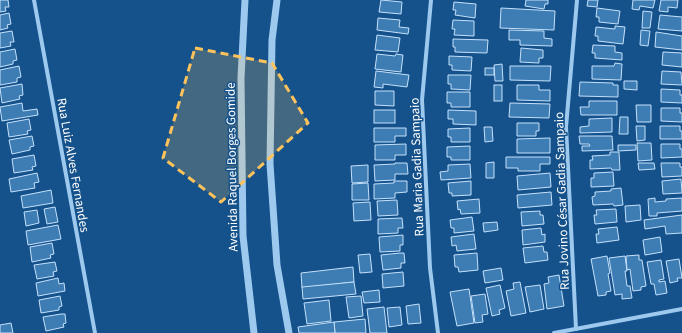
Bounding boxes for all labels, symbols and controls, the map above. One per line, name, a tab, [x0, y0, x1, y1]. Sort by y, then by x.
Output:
street label: Avenida Raquel Borges Gomide	[222, 82, 242, 252]
street label: Rua Luiz Alves Fernandes	[52, 97, 94, 234]
street label: Rua Maria Gadia Sampaio	[406, 97, 428, 237]
street label: Rua Jovino César Gadia Sampaio	[550, 112, 574, 290]

